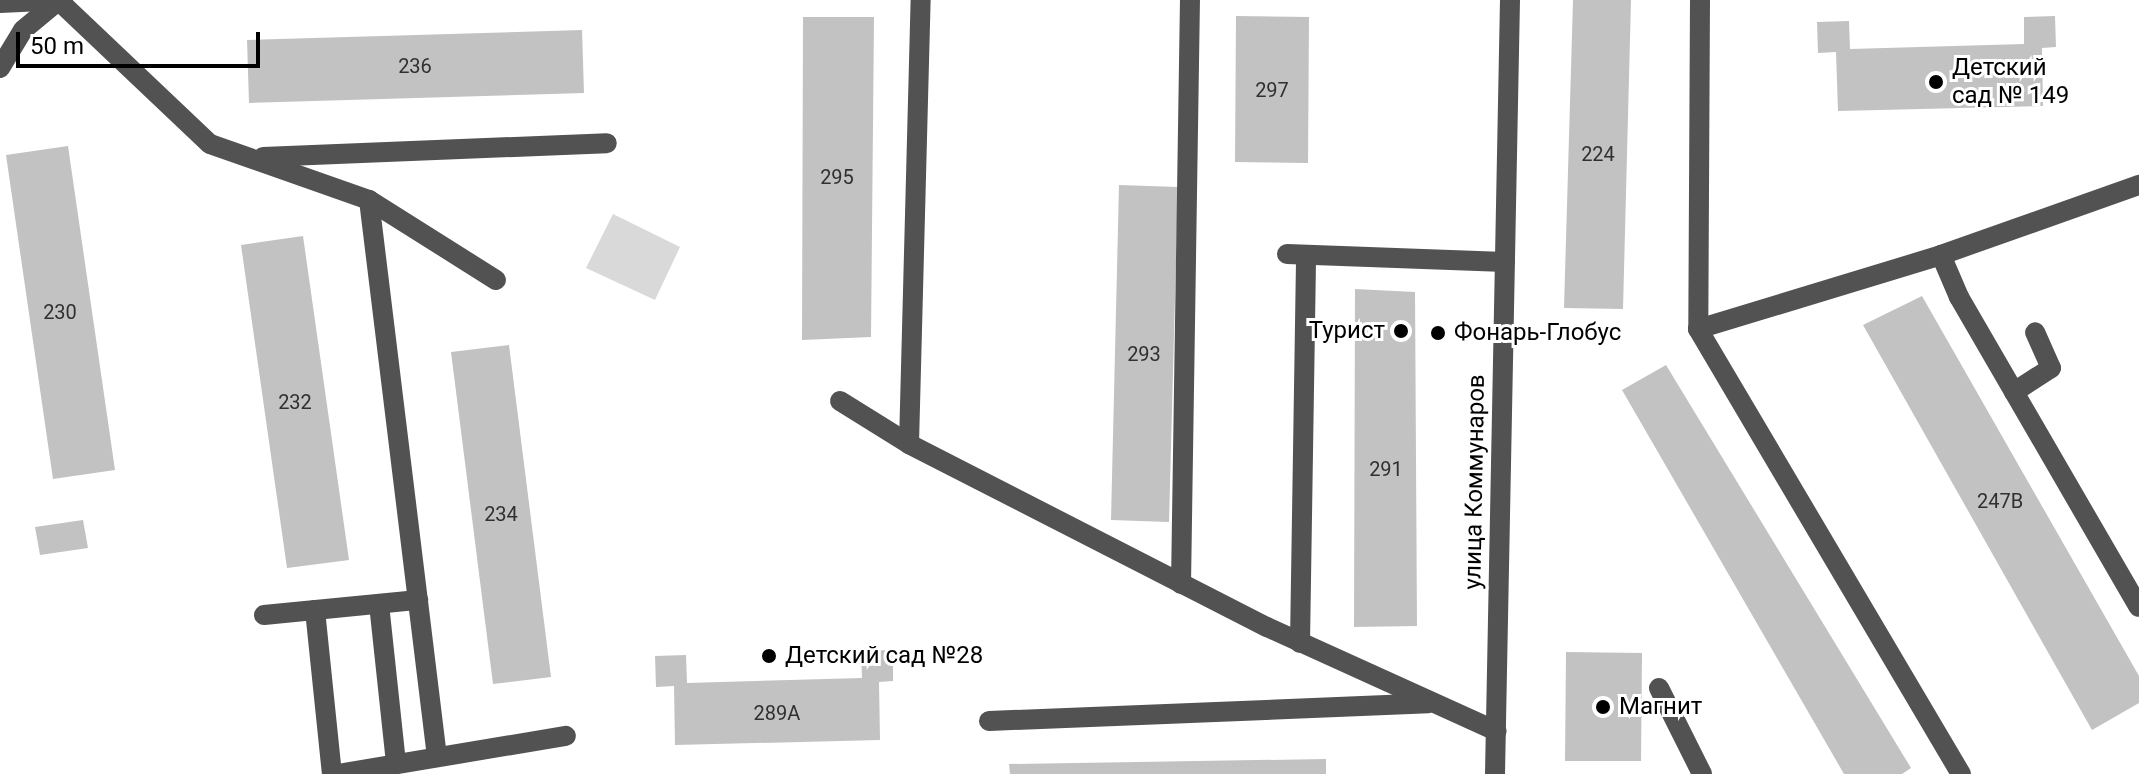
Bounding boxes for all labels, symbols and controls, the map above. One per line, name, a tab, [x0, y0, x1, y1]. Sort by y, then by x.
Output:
scale bar	[20, 16, 264, 66]
text: 50 m	[30, 32, 84, 60]
house number: 236	[398, 54, 432, 78]
place label: Детский сад № 149	[1952, 54, 2069, 110]
marker: Детский сад № 149	[1927, 73, 1945, 91]
house number: 297	[1255, 78, 1289, 102]
house number: 224	[1581, 142, 1615, 166]
house number: 295	[820, 165, 854, 189]
house number: 230	[43, 300, 77, 324]
place label: Турист	[1309, 317, 1385, 345]
place label: Фонарь-Глобус	[1454, 319, 1621, 347]
marker: Турист	[1392, 322, 1410, 340]
marker: Фонарь-Глобус	[1429, 324, 1447, 342]
house number: 293	[1127, 342, 1161, 366]
street label: улица Коммунаров	[1459, 374, 1491, 590]
house number: 232	[278, 390, 312, 414]
house number: 291	[1369, 457, 1403, 481]
house number: 247В	[1977, 489, 2023, 513]
house number: 234	[484, 502, 518, 526]
place label: Детский сад №28	[785, 642, 983, 670]
marker: Детский сад №28	[760, 647, 778, 665]
place label: Магнит	[1619, 693, 1702, 721]
marker: Магнит	[1594, 698, 1612, 716]
house number: 289А	[754, 701, 800, 725]

